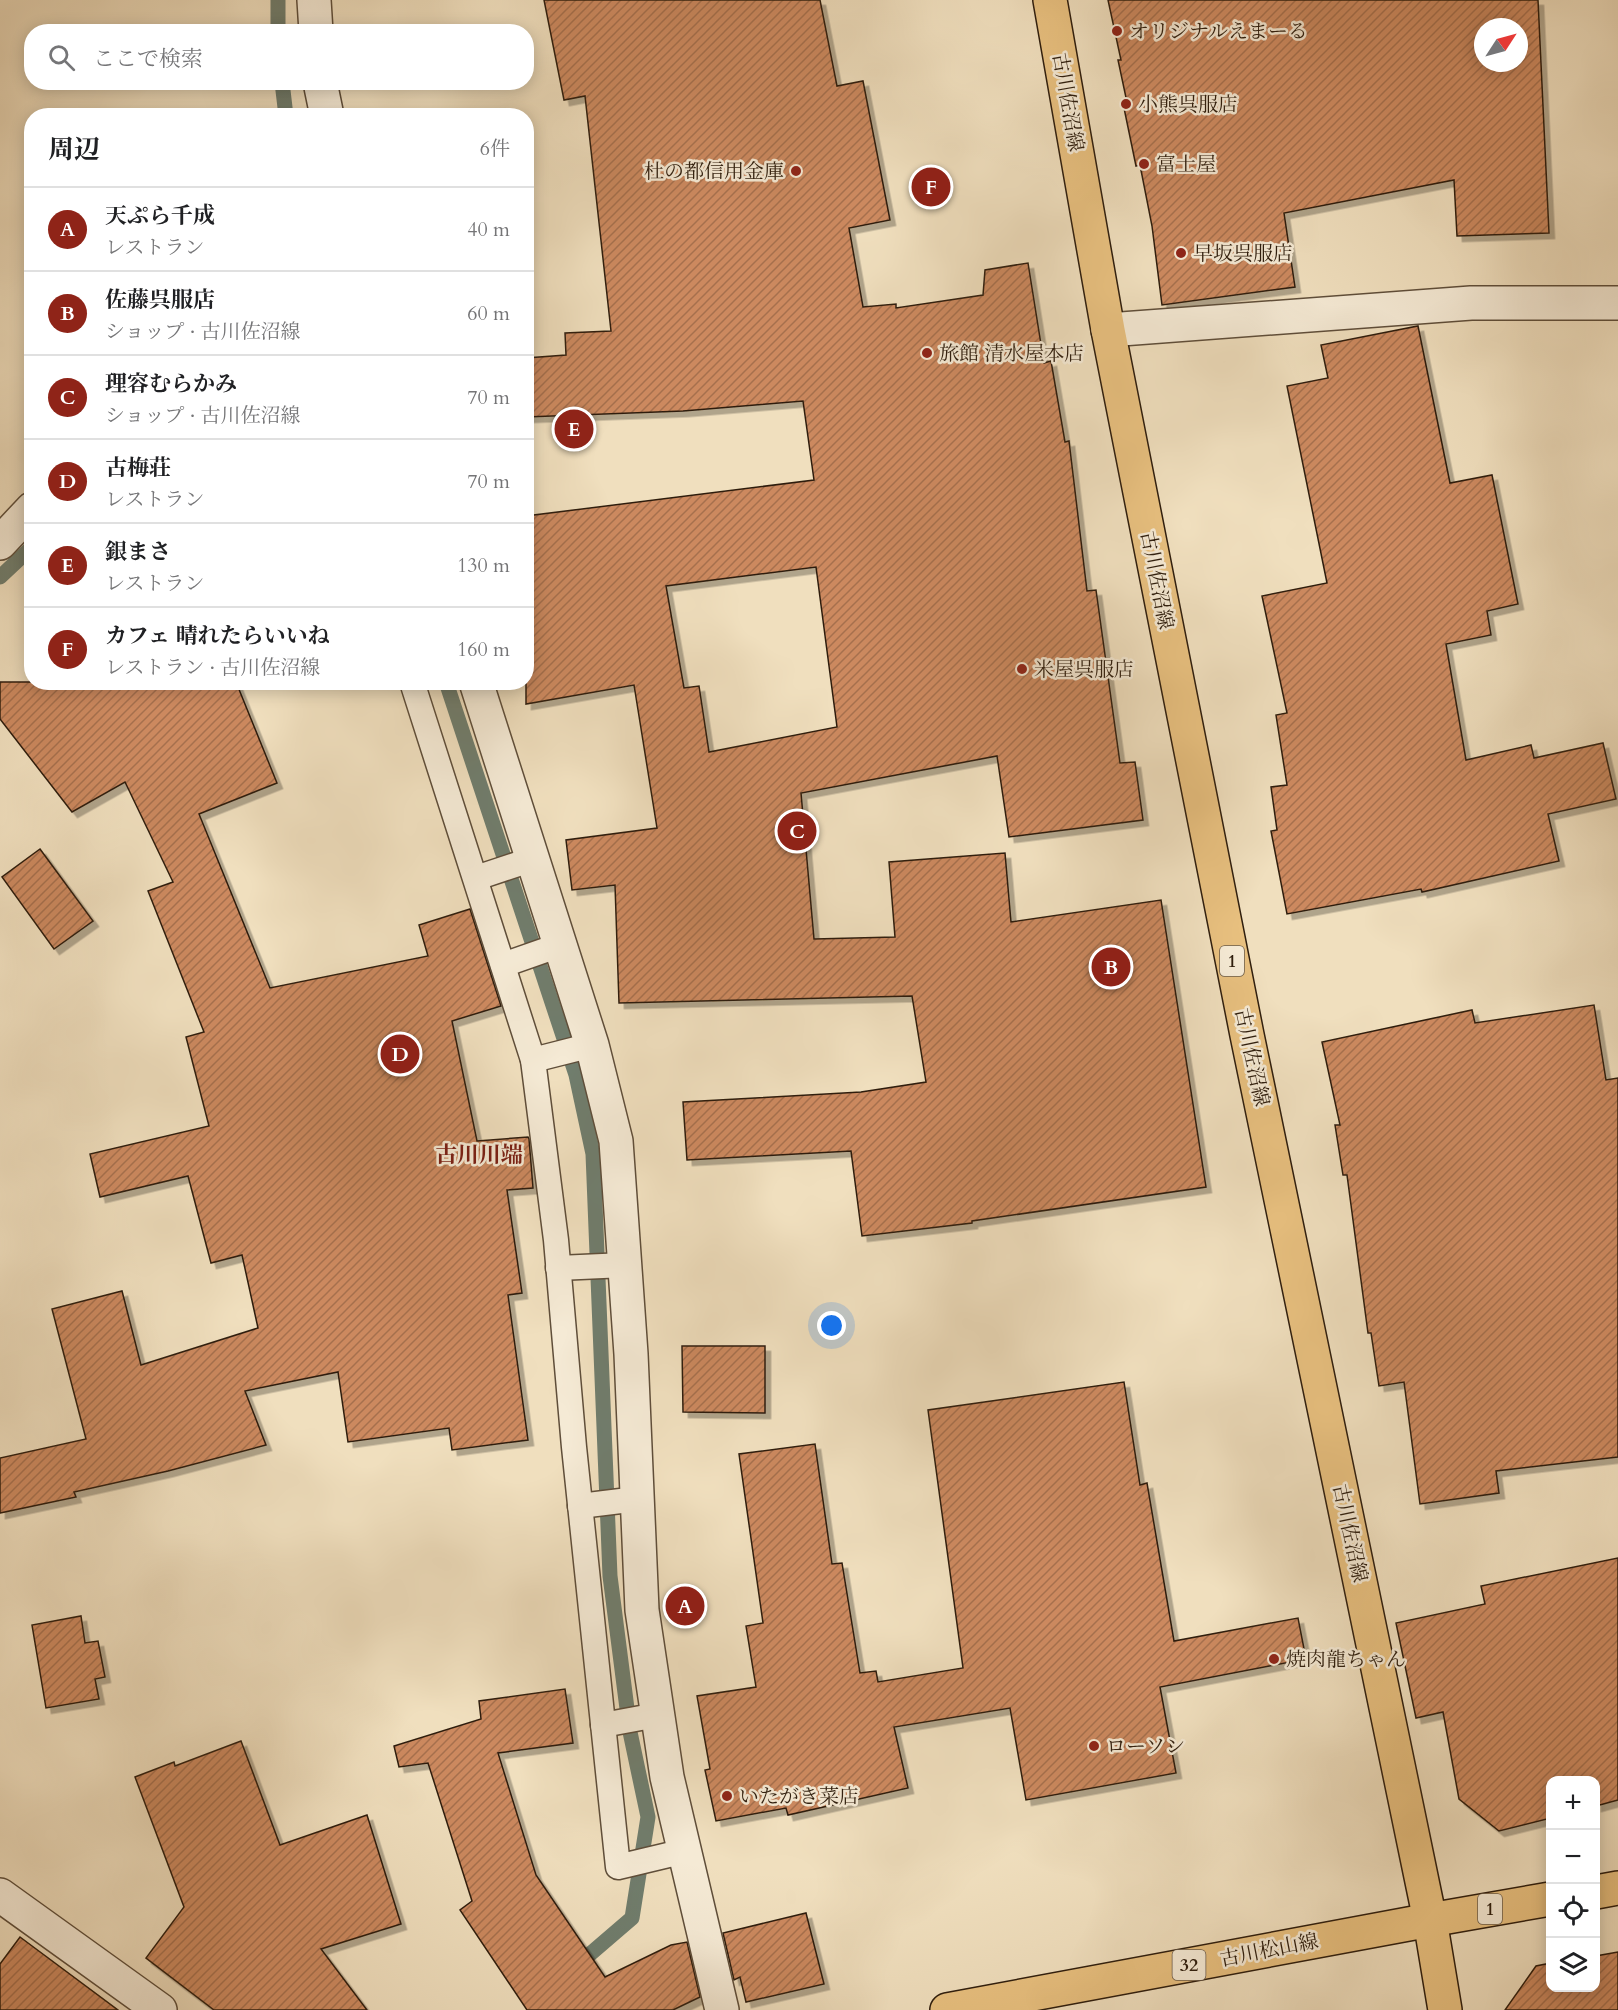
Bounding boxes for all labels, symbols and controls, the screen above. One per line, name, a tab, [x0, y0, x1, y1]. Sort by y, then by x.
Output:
place label: オリジナルえまーる	[1129, 18, 1308, 45]
north arrow	[1474, 18, 1528, 72]
search box	[24, 24, 534, 90]
marker: オリジナルえまーる	[1110, 24, 1124, 38]
icon: search	[45, 41, 78, 74]
text: ここで検索	[93, 44, 203, 74]
street label: 古川佐沼線	[1046, 50, 1090, 154]
place label: 小熊呉服店	[1138, 91, 1238, 118]
marker: 小熊呉服店	[1119, 97, 1133, 111]
text: 周辺	[48, 132, 100, 167]
text: 6件	[480, 135, 510, 162]
place label: 富士屋	[1156, 151, 1216, 178]
marker: 富士屋	[1137, 157, 1151, 171]
place label: 杜の都信用金庫	[644, 158, 784, 185]
marker: 杜の都信用金庫	[789, 164, 803, 178]
pin: F	[912, 164, 950, 210]
text: 天ぷら千成	[105, 201, 215, 231]
text: A	[60, 216, 75, 243]
text: 40 m	[467, 216, 510, 243]
text: レストラン	[105, 234, 204, 261]
place label: 早坂呉服店	[1193, 240, 1293, 267]
marker: 早坂呉服店	[1174, 246, 1188, 260]
text: 佐藤呉服店	[105, 285, 215, 315]
text: B	[60, 300, 75, 327]
text: 60 m	[467, 300, 510, 327]
text: ショップ · 古川佐沼線	[105, 318, 300, 345]
place label: 旅館 清水屋本店	[939, 340, 1084, 367]
marker: 旅館 清水屋本店	[920, 346, 934, 360]
text: 理容むらかみ	[105, 369, 237, 399]
text: C	[60, 384, 75, 411]
text: 70 m	[467, 384, 510, 411]
text: ショップ · 古川佐沼線	[105, 402, 300, 429]
pin: E	[554, 406, 594, 452]
text: 古梅荘	[105, 453, 171, 483]
text: D	[59, 468, 76, 495]
text: 70 m	[467, 468, 510, 495]
text: レストラン	[105, 486, 204, 513]
street label: 古川佐沼線	[1134, 528, 1180, 632]
text: 銀まさ	[105, 537, 171, 567]
text: E	[61, 552, 74, 579]
text: 130 m	[457, 552, 510, 579]
text: レストラン	[105, 570, 204, 597]
text: カフェ 晴れたらいいね	[105, 621, 330, 651]
text: F	[62, 636, 73, 663]
text: 160 m	[457, 636, 510, 663]
text: レストラン · 古川佐沼線	[105, 654, 320, 681]
place label: 米屋呉服店	[1034, 656, 1134, 683]
marker: 米屋呉服店	[1015, 662, 1029, 676]
pin: C	[778, 808, 816, 854]
pin: B	[1092, 944, 1130, 990]
road number: 1	[1220, 946, 1244, 976]
street label: 古川佐沼線	[1228, 1005, 1276, 1109]
pin: D	[380, 1032, 420, 1076]
district label: 古川川端	[435, 1140, 523, 1170]
your location	[817, 1311, 846, 1340]
street label: 古川佐沼線	[1326, 1481, 1374, 1585]
pin: A	[666, 1584, 704, 1628]
place label: 焼肉龍ちゃん	[1286, 1646, 1406, 1673]
marker: 焼肉龍ちゃん	[1267, 1652, 1281, 1666]
place label: ローソン	[1106, 1733, 1185, 1760]
marker: ローソン	[1087, 1739, 1101, 1753]
map controls	[1546, 1776, 1600, 1992]
button: +	[1546, 1776, 1600, 1830]
place label: いたがき菜店	[739, 1783, 859, 1810]
marker: いたがき菜店	[720, 1789, 734, 1803]
button: −	[1546, 1830, 1600, 1884]
button: locate	[1546, 1884, 1600, 1938]
road number: 1	[1478, 1894, 1502, 1924]
street label: 古川松山線	[1217, 1927, 1321, 1973]
button: layers	[1546, 1938, 1600, 1992]
road number: 32	[1172, 1950, 1206, 1980]

